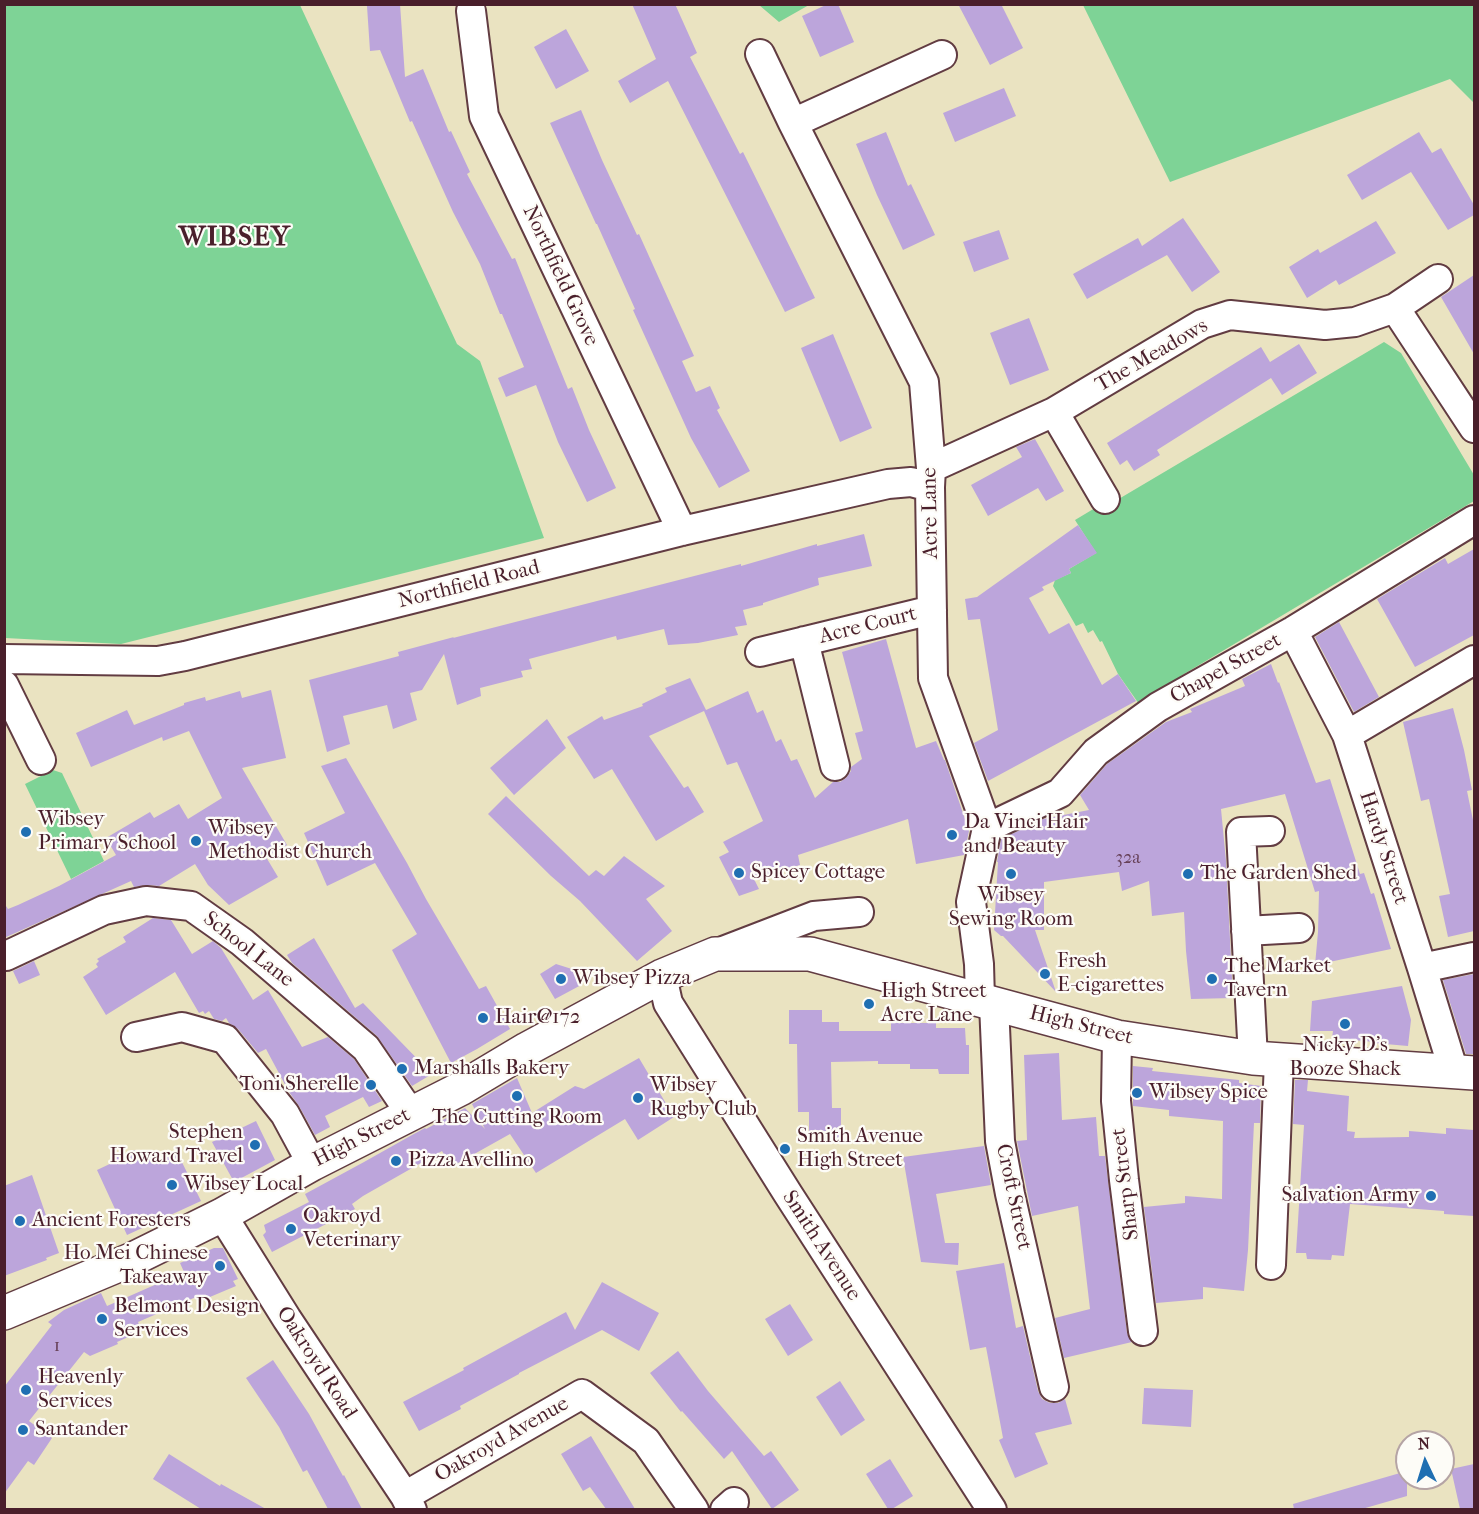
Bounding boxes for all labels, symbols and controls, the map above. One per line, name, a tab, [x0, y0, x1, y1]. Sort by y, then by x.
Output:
street label: Northfield Grove	[516, 202, 604, 350]
district label: WIBSEY	[179, 222, 291, 254]
street label: The Meadows	[1091, 314, 1213, 398]
street label: Acre Lane	[918, 467, 944, 559]
street label: Northfield Road	[396, 555, 542, 615]
street label: Acre Court	[817, 602, 919, 650]
street label: Chapel Street	[1166, 628, 1286, 710]
street label: Hardy Street	[1353, 788, 1413, 908]
place label: Wibsey Primary School	[38, 807, 176, 857]
place label: Da Vinci Hair and Beauty	[964, 810, 1088, 860]
place label: Wibsey Methodist Church	[208, 816, 372, 866]
marker: Wibsey Primary School	[19, 825, 33, 839]
marker: Da Vinci Hair and Beauty	[945, 828, 959, 842]
marker: Wibsey Methodist Church	[189, 834, 203, 848]
house number: 32a	[1116, 848, 1140, 870]
place label: Spicey Cottage	[751, 860, 885, 886]
place label: The Garden Shed	[1200, 861, 1357, 887]
marker: Spicey Cottage	[732, 866, 746, 880]
marker: Wibsey Sewing Room	[1004, 867, 1018, 881]
marker: The Garden Shed	[1181, 867, 1195, 881]
place label: Wibsey Sewing Room	[949, 883, 1073, 933]
street label: School Lane	[198, 907, 298, 993]
place label: Fresh E-cigarettes	[1057, 949, 1164, 999]
place label: The Market Tavern	[1224, 954, 1331, 1004]
place label: Wibsey Pizza	[573, 966, 691, 992]
marker: Fresh E-cigarettes	[1038, 967, 1052, 981]
marker: Wibsey Pizza	[554, 972, 568, 986]
marker: The Market Tavern	[1205, 972, 1219, 986]
place label: High Street Acre Lane	[881, 979, 987, 1029]
marker: High Street Acre Lane	[862, 997, 876, 1011]
street label: High Street	[1027, 1001, 1135, 1051]
place label: Hair@172	[495, 1005, 580, 1031]
marker: Hair@172	[476, 1011, 490, 1025]
marker: Nicky D's Booze Shack	[1338, 1017, 1352, 1031]
place label: Nicky D's Booze Shack	[1289, 1033, 1401, 1083]
place label: Marshalls Bakery	[414, 1056, 569, 1082]
marker: Marshalls Bakery	[395, 1062, 409, 1076]
place label: Toni Sherelle	[240, 1072, 359, 1098]
place label: Wibsey Rugby Club	[650, 1073, 757, 1123]
marker: Toni Sherelle	[364, 1078, 378, 1092]
place label: Wibsey Spice	[1149, 1080, 1268, 1106]
marker: Wibsey Spice	[1130, 1086, 1144, 1100]
marker: The Cutting Room	[510, 1089, 524, 1103]
marker: Wibsey Rugby Club	[631, 1091, 645, 1105]
street label: High Street	[309, 1103, 415, 1173]
place label: The Cutting Room	[432, 1105, 602, 1131]
place label: Stephen Howard Travel	[110, 1120, 243, 1170]
place label: Smith Avenue High Street	[797, 1124, 923, 1174]
street label: Sharp Street	[1107, 1126, 1145, 1242]
marker: Stephen Howard Travel	[248, 1138, 262, 1152]
marker: Smith Avenue High Street	[778, 1142, 792, 1156]
street label: Croft Street	[989, 1142, 1037, 1252]
place label: Pizza Avellino	[408, 1148, 534, 1174]
marker: Pizza Avellino	[389, 1154, 403, 1168]
place label: Wibsey Local	[184, 1172, 303, 1198]
marker: Wibsey Local	[165, 1178, 179, 1192]
place label: Salvation Army	[1282, 1183, 1419, 1209]
street label: Smith Avenue	[776, 1186, 866, 1306]
marker: Salvation Army	[1424, 1189, 1438, 1203]
place label: Oakroyd Veterinary	[303, 1204, 401, 1254]
place label: Ancient Foresters	[32, 1208, 191, 1234]
marker: Ancient Foresters	[13, 1214, 27, 1228]
marker: Oakroyd Veterinary	[284, 1222, 298, 1236]
place label: Ho Mei Chinese Takeaway	[64, 1241, 208, 1291]
marker: Ho Mei Chinese Takeaway	[213, 1259, 227, 1273]
place label: Belmont Design Services	[114, 1294, 259, 1344]
street label: Oakroyd Road	[270, 1302, 362, 1424]
marker: Belmont Design Services	[95, 1312, 109, 1326]
house number: 1	[54, 1336, 60, 1358]
place label: Heavenly Services	[38, 1365, 123, 1415]
marker: Heavenly Services	[19, 1383, 33, 1397]
street label: Oakroyd Avenue	[431, 1392, 573, 1488]
place label: Santander	[35, 1417, 128, 1443]
marker: Santander	[16, 1423, 30, 1437]
north arrow	[1395, 1430, 1455, 1490]
text: N	[1417, 1434, 1431, 1453]

